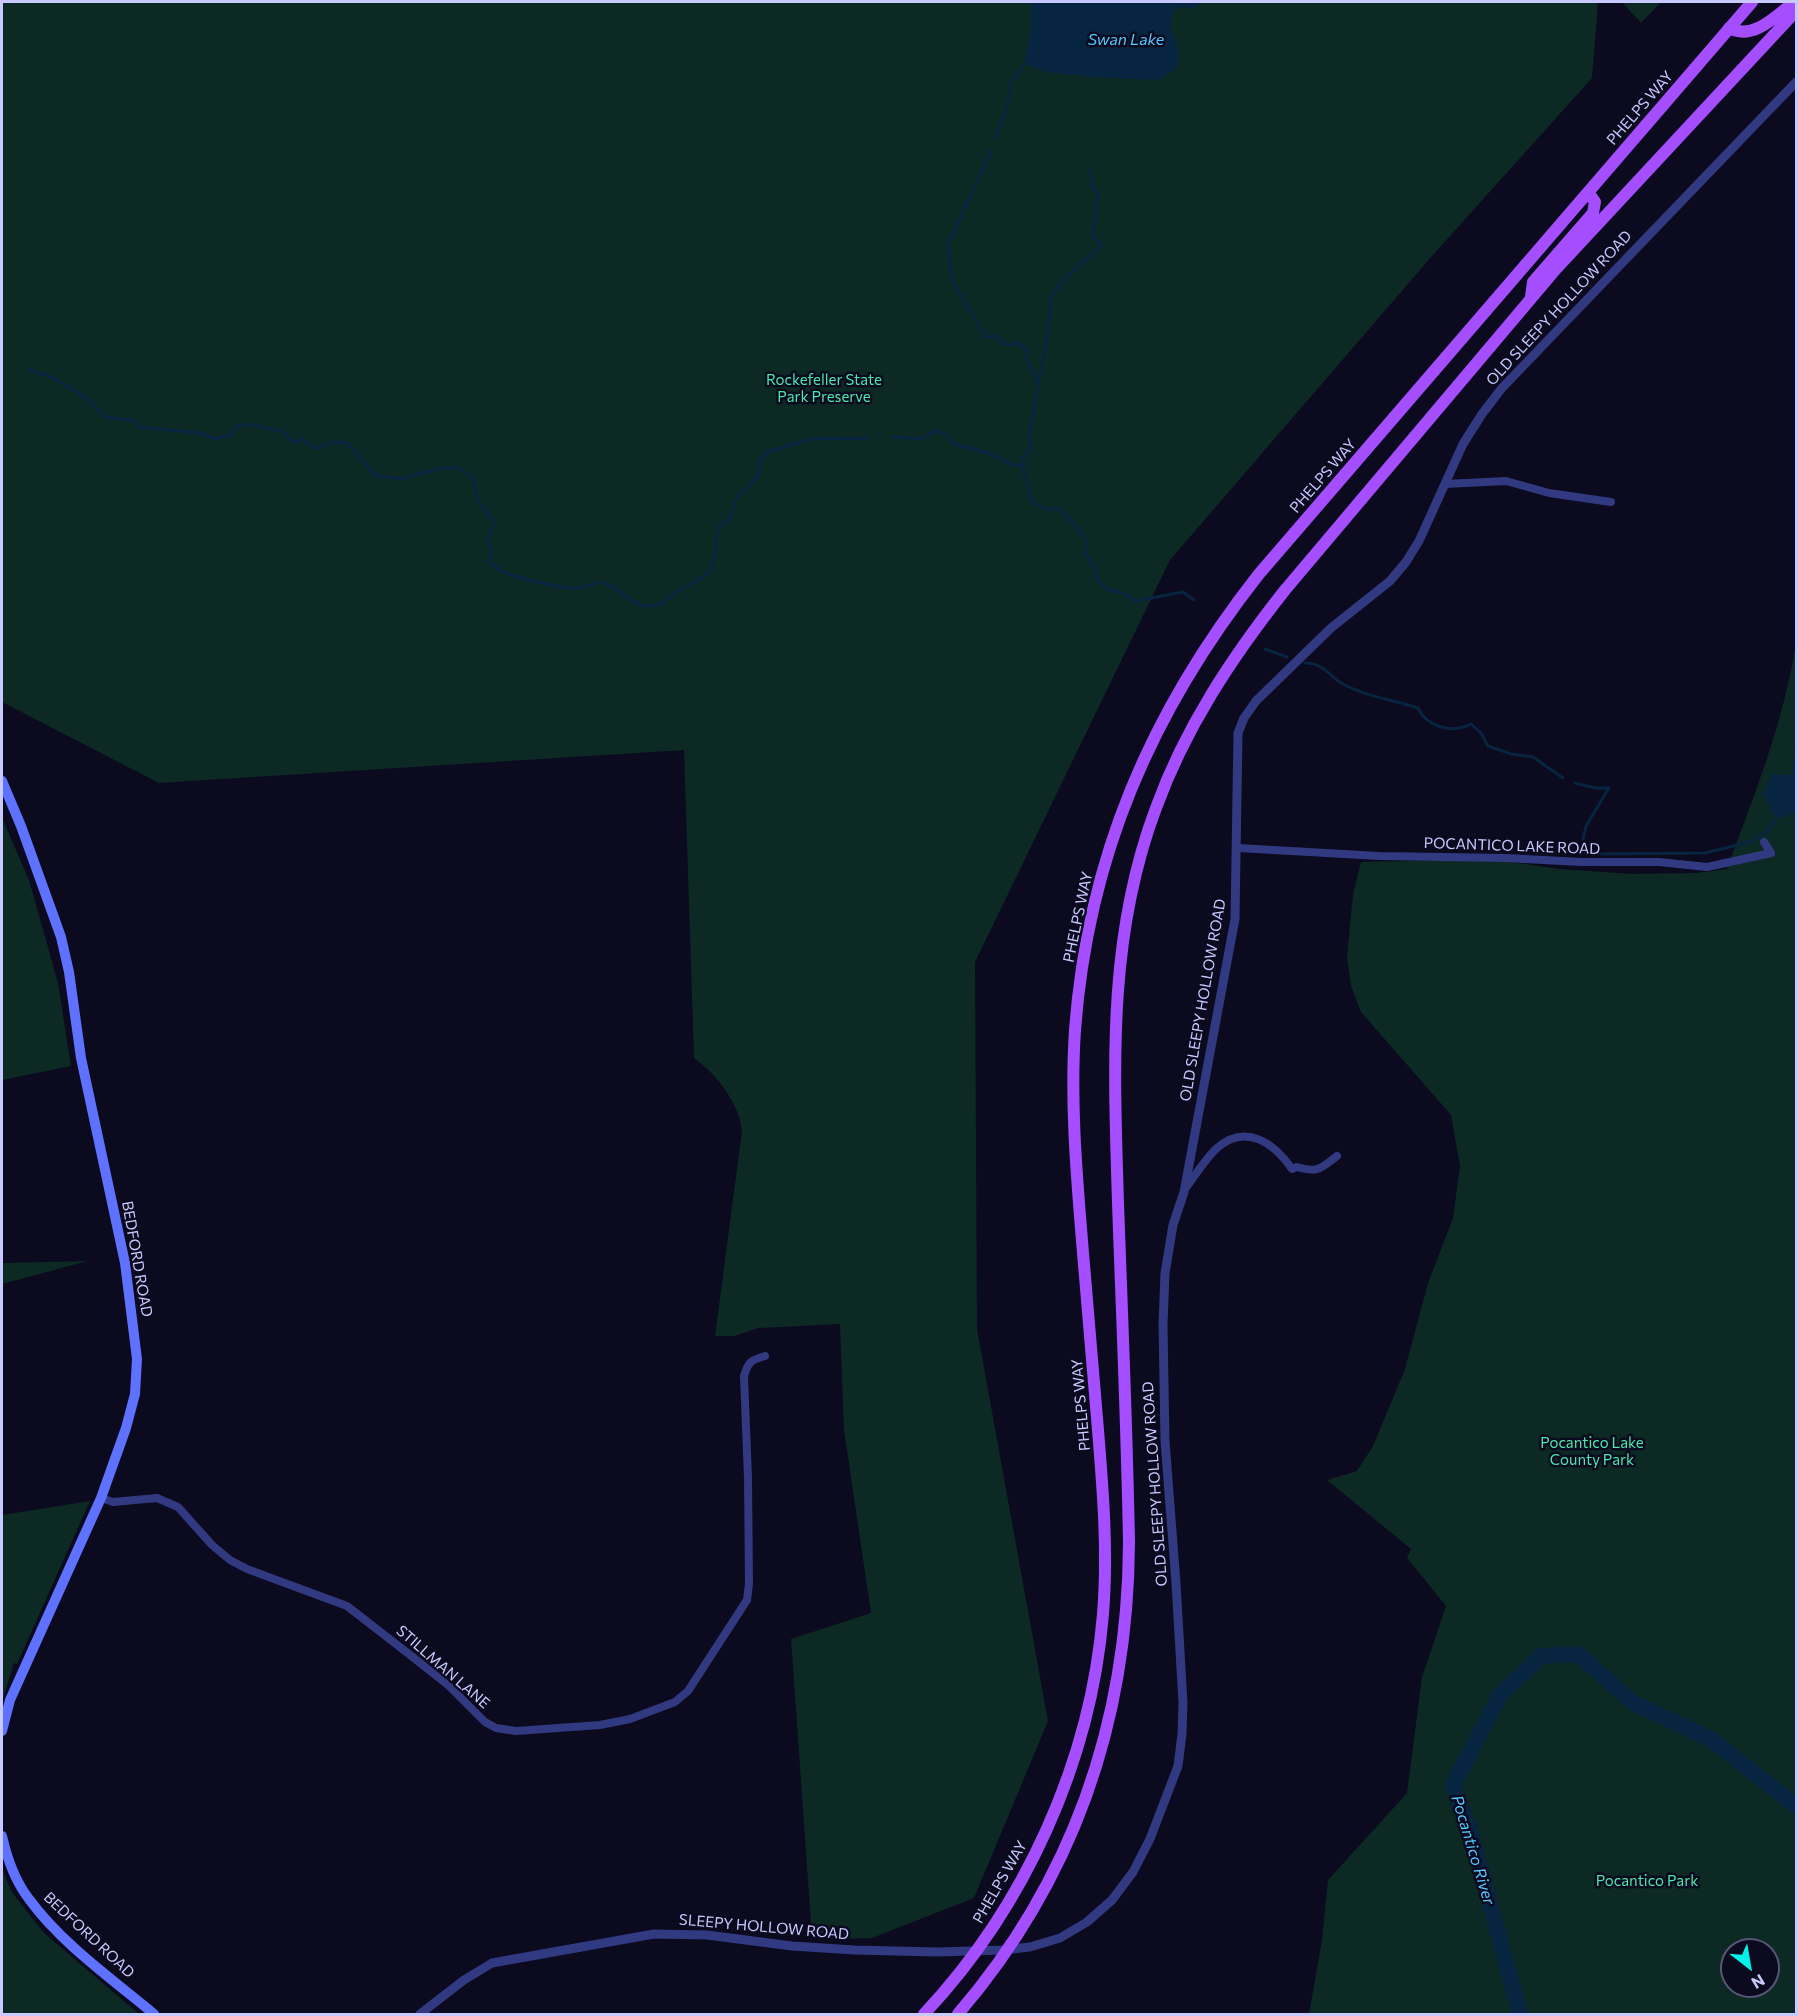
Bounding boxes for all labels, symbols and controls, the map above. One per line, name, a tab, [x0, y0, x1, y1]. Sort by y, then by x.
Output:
water label: Swan Lake	[1088, 30, 1164, 50]
street label: PHELPS WAY	[1603, 67, 1677, 149]
street label: OLD SLEEPY HOLLOW ROAD	[1482, 227, 1636, 389]
park label: Rockefeller State Park Preserve	[766, 371, 882, 406]
street label: PHELPS WAY	[1286, 435, 1360, 517]
street label: POCANTICO LAKE ROAD	[1423, 834, 1601, 858]
street label: PHELPS WAY	[1060, 870, 1096, 964]
street label: OLD SLEEPY HOLLOW ROAD	[1176, 897, 1230, 1103]
street label: BEDFORD ROAD	[118, 1200, 156, 1318]
street label: PHELPS WAY	[1068, 1358, 1094, 1452]
street label: OLD SLEEPY HOLLOW ROAD	[1139, 1381, 1171, 1587]
park label: Pocantico Lake County Park	[1540, 1434, 1644, 1469]
street label: STILLMAN LANE	[393, 1622, 493, 1712]
water label: Pocantico River	[1447, 1793, 1499, 1907]
street label: PHELPS WAY	[969, 1838, 1031, 1926]
park label: Pocantico Park	[1596, 1872, 1698, 1890]
street label: BEDFORD ROAD	[40, 1888, 138, 1982]
street label: SLEEPY HOLLOW ROAD	[678, 1911, 850, 1943]
north arrow	[1720, 1938, 1780, 1998]
text: N	[1748, 1971, 1769, 1993]

